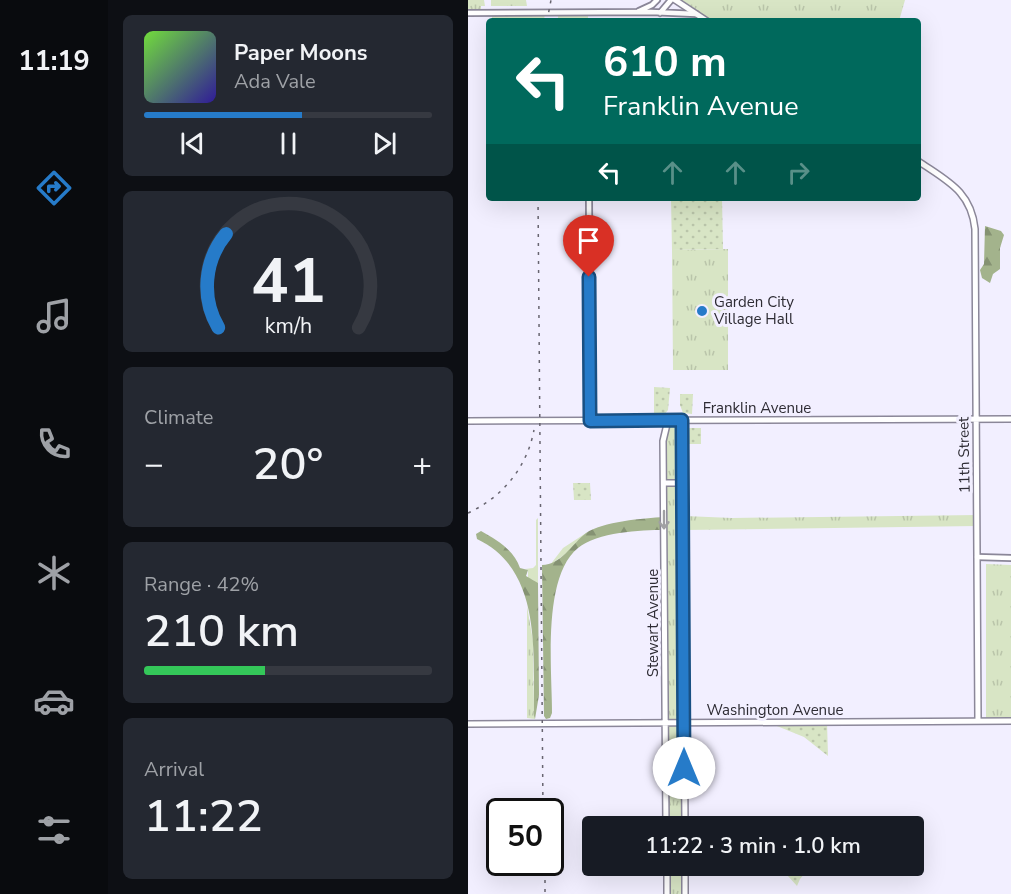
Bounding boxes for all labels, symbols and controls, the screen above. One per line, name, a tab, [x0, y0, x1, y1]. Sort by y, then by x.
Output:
text: 610 m	[603, 34, 727, 91]
text: Paper Moons	[234, 38, 368, 68]
icon: left	[504, 42, 582, 120]
text: 11:19	[18, 43, 90, 80]
text: Ada Vale	[234, 68, 316, 95]
text: Franklin Avenue	[603, 88, 799, 125]
icon: previous	[176, 127, 209, 160]
icon: pause	[272, 127, 305, 160]
icon: next	[368, 127, 401, 160]
icon: left	[593, 156, 626, 189]
icon: ahead	[656, 156, 689, 189]
icon: ahead	[719, 156, 752, 189]
icon: right	[782, 156, 815, 189]
icon: directions	[33, 167, 75, 209]
pin	[563, 215, 614, 277]
icon: arrive	[572, 224, 605, 257]
text: 41	[251, 239, 325, 324]
place label: Garden City Village Hall	[713, 292, 794, 329]
icon: music	[33, 295, 75, 337]
marker: Garden City Village Hall	[695, 304, 709, 318]
text: km/h	[264, 312, 312, 342]
street label: Franklin Avenue	[703, 398, 811, 418]
text: Climate	[144, 404, 213, 431]
street label: 11th Street	[953, 416, 975, 493]
icon: phone	[33, 423, 75, 465]
text: 20°	[253, 434, 323, 495]
text: −	[144, 442, 164, 487]
text: +	[412, 442, 432, 487]
one-way arrow	[658, 509, 670, 529]
icon: climate	[33, 552, 75, 594]
street label: Stewart Avenue	[643, 569, 663, 677]
text: Range · 42%	[144, 571, 259, 598]
text: 210 km	[144, 601, 299, 662]
icon: car	[33, 680, 75, 722]
street label: Washington Avenue	[706, 700, 844, 720]
position arrow	[652, 736, 716, 800]
text: Arrival	[144, 756, 204, 783]
text: 11:22	[144, 786, 263, 847]
speed limit sign: 50	[486, 798, 564, 876]
icon: filters	[33, 809, 75, 851]
text: 11:22 · 3 min · 1.0 km	[645, 831, 861, 861]

